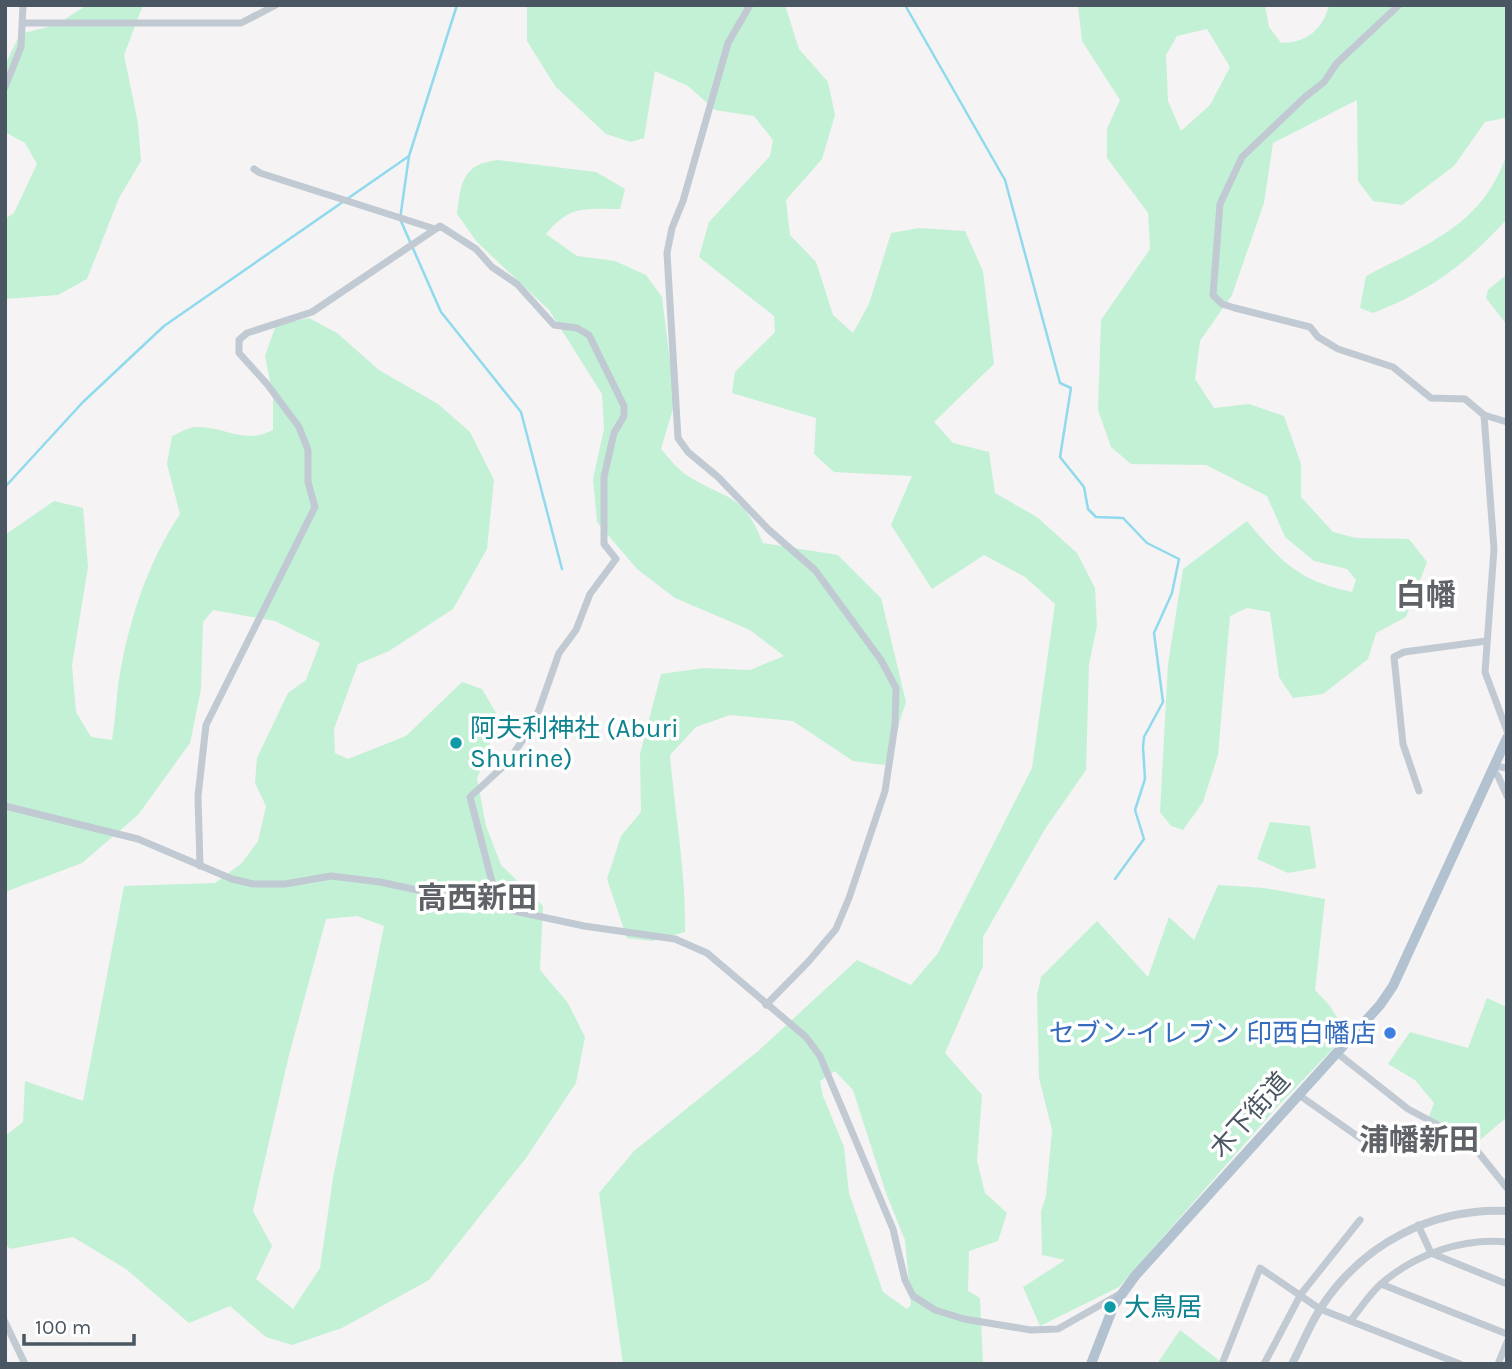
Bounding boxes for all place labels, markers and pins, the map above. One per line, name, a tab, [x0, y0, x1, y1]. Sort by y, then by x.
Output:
place label: 阿夫利神社 (Aburi Shurine)	[470, 713, 679, 774]
marker: 阿夫利神社 (Aburi Shurine)	[448, 735, 464, 751]
place label: セブン-イレブン 印西白幡店	[1049, 1018, 1376, 1049]
marker: セブン-イレブン 印西白幡店	[1382, 1025, 1398, 1041]
place label: 大鳥居	[1124, 1292, 1202, 1323]
marker: 大鳥居	[1102, 1299, 1118, 1315]

